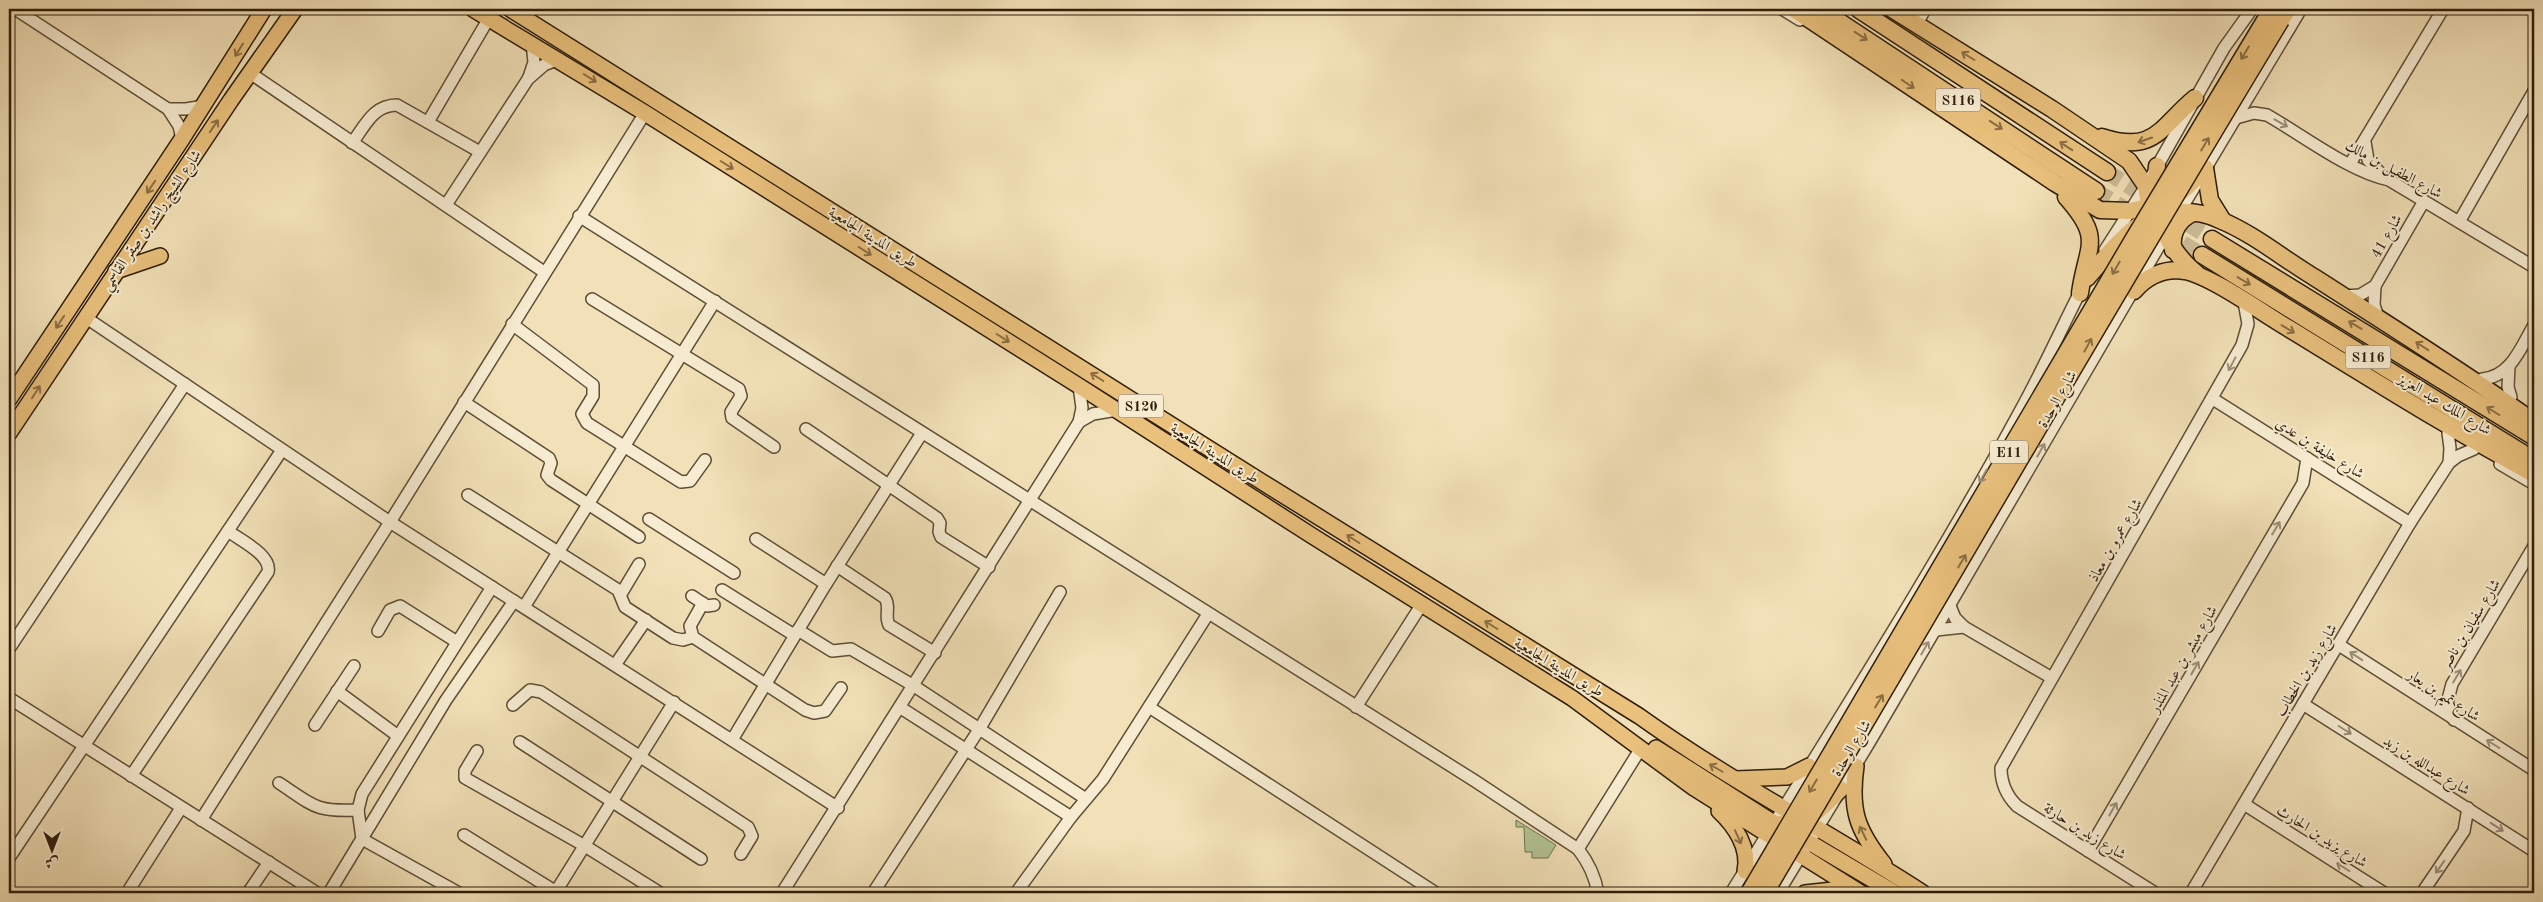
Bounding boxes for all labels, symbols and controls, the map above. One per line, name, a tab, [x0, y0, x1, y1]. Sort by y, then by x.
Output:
one-way arrow	[1853, 31, 1867, 41]
one-way arrow	[233, 43, 243, 57]
one-way arrow	[2239, 46, 2249, 60]
one-way arrow	[1961, 51, 1975, 61]
one-way arrow	[582, 74, 596, 84]
one-way arrow	[1901, 78, 1915, 89]
road number: S116	[1936, 88, 1980, 112]
one-way arrow	[2274, 118, 2288, 128]
one-way arrow	[209, 119, 219, 133]
one-way arrow	[1989, 120, 2003, 130]
one-way arrow	[2137, 136, 2153, 145]
one-way arrow	[2201, 138, 2211, 152]
street label: شارع الطفيل بن مالك	[2341, 139, 2444, 206]
one-way arrow	[2060, 140, 2074, 150]
street label: شارع الشيخ راشد بن صقر القاسمي	[100, 148, 209, 297]
one-way arrow	[720, 160, 734, 170]
one-way arrow	[145, 179, 155, 193]
street label: طريق المدينة الجامعية	[825, 205, 919, 272]
street label: شارع 41	[2369, 212, 2409, 263]
one-way arrow	[858, 246, 872, 256]
one-way arrow	[2111, 260, 2121, 275]
one-way arrow	[2236, 276, 2250, 286]
one-way arrow	[55, 315, 65, 329]
one-way arrow	[2348, 320, 2362, 331]
one-way arrow	[2281, 324, 2295, 334]
one-way arrow	[995, 333, 1009, 343]
one-way arrow	[2083, 338, 2093, 353]
one-way arrow	[2415, 340, 2429, 350]
road number: S116	[2346, 346, 2390, 368]
one-way arrow	[2226, 356, 2236, 370]
street label: شارع الوحدة	[2036, 369, 2084, 433]
street label: شارع الملك عبد العزيز	[2392, 371, 2493, 442]
one-way arrow	[1090, 372, 1104, 382]
one-way arrow	[30, 385, 41, 399]
road number: S120	[1118, 394, 1164, 418]
one-way arrow	[2486, 406, 2500, 417]
street label: شارع خليفة بن عدي	[2270, 416, 2366, 486]
street label: طريق المدينة الجامعية	[1167, 421, 1261, 488]
road number: E11	[1990, 441, 2028, 464]
one-way arrow	[2036, 444, 2046, 458]
one-way arrow	[1978, 468, 1988, 483]
street label: شارع عمرو بن معاذ	[2087, 497, 2150, 587]
one-way arrow	[2272, 521, 2282, 535]
one-way arrow	[1346, 533, 1360, 543]
one-way arrow	[1957, 554, 1967, 568]
street label: شارع سفيان بن ناصر	[2437, 577, 2507, 676]
street label: شارع مبشر بن عبد المنذر	[2147, 604, 2224, 720]
one-way arrow	[1484, 619, 1498, 629]
street label: شارع زيد بن الخطاب	[2274, 622, 2344, 722]
street label: طريق المدينة الجامعية	[1511, 636, 1605, 702]
one-way arrow	[1920, 641, 1930, 656]
one-way arrow	[2350, 651, 2364, 661]
one-way arrow	[2190, 662, 2200, 676]
street label: شارع تميم بن يعار	[2400, 666, 2482, 730]
one-way arrow	[2452, 668, 2462, 683]
one-way arrow	[1874, 694, 1884, 708]
street label: شارع الوحدة	[1830, 718, 1878, 782]
one-way arrow	[2337, 726, 2351, 736]
street label: شارع عبدالله بن زيد	[2378, 734, 2472, 802]
one-way arrow	[2486, 739, 2500, 749]
one-way arrow	[1710, 762, 1724, 772]
one-way arrow	[1807, 778, 1817, 792]
street label: شارع زيد بن حارثة	[2038, 801, 2128, 867]
one-way arrow	[2108, 801, 2118, 816]
street label: شارع يزيد بن الحارث	[2271, 803, 2369, 875]
one-way arrow	[2489, 822, 2503, 832]
north arrow	[28, 824, 78, 874]
one-way arrow	[1857, 826, 1867, 841]
one-way arrow	[1734, 829, 1744, 844]
text: ش	[45, 855, 59, 869]
one-way arrow	[2435, 860, 2445, 874]
one-way arrow	[2336, 862, 2350, 872]

